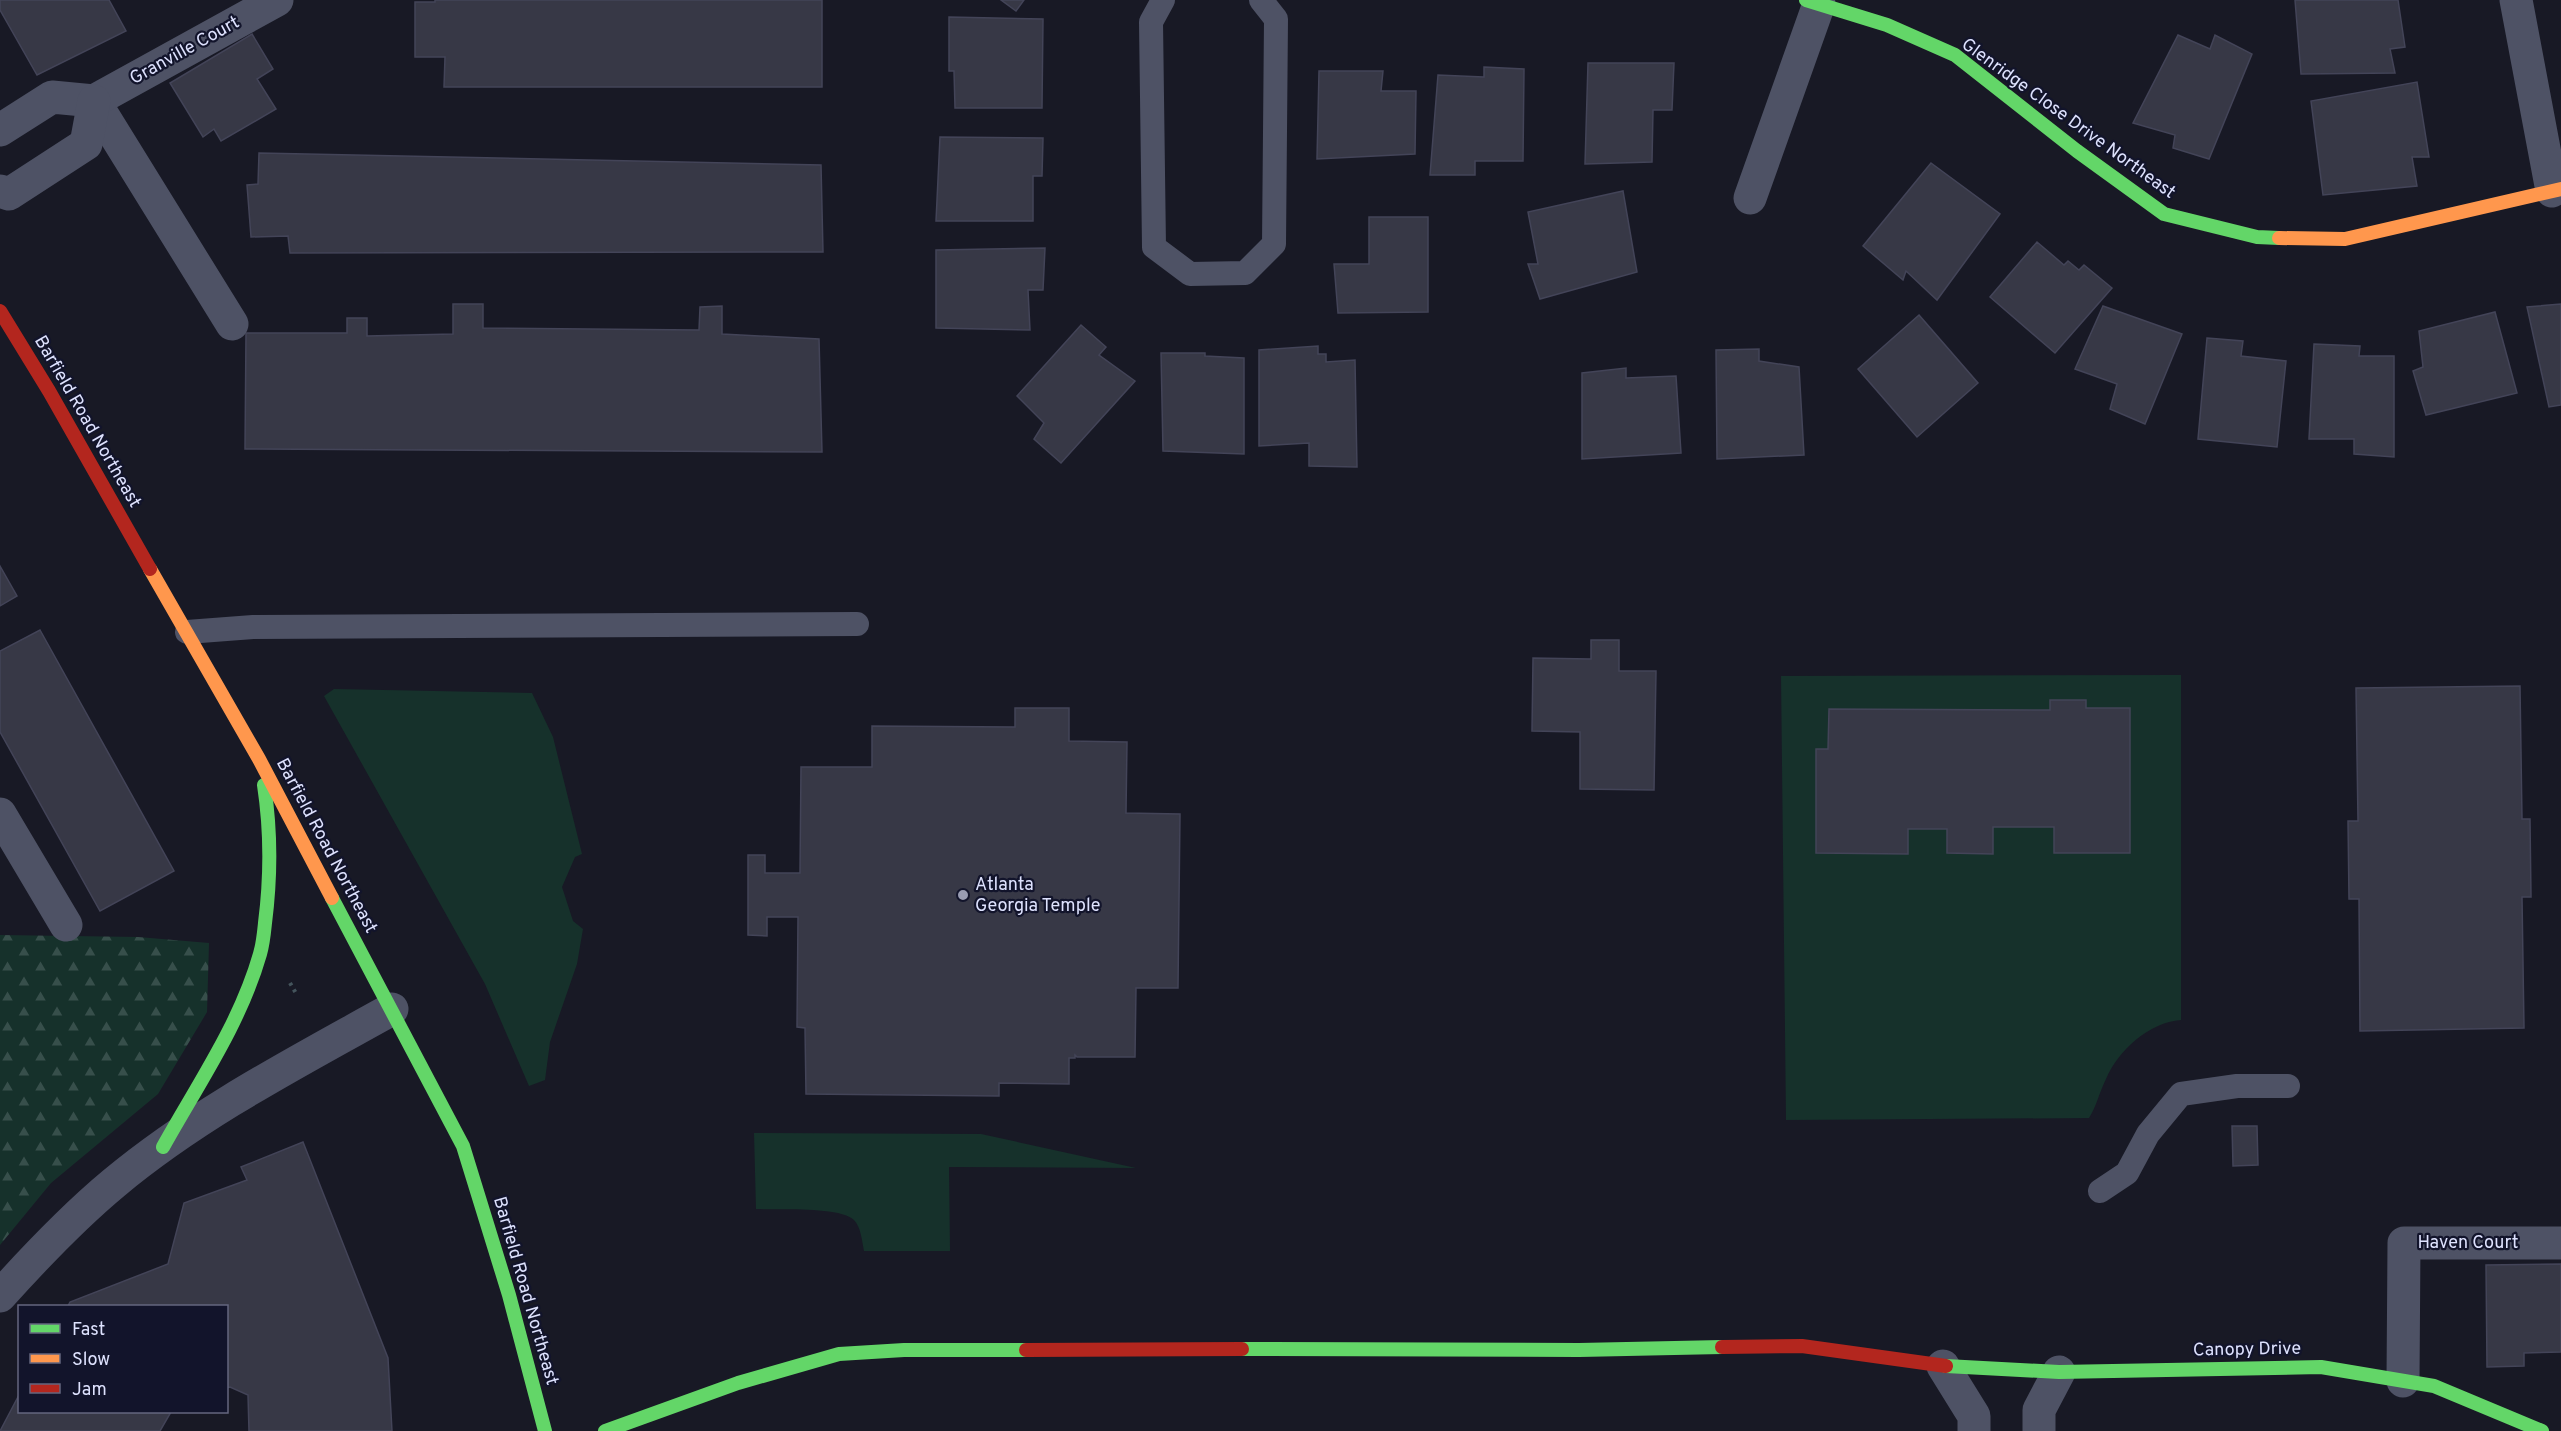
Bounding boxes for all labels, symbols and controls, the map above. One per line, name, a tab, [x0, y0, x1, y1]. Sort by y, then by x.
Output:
street label: Granville Court	[126, 11, 244, 91]
street label: Glenridge Close Drive Northeast	[1956, 34, 2180, 204]
street label: Barfield Road Northeast	[28, 332, 146, 512]
street label: Barfield Road Northeast	[270, 755, 382, 937]
place label: Atlanta Georgia Temple	[975, 874, 1100, 918]
marker: Atlanta Georgia Temple	[956, 888, 970, 902]
street label: Barfield Road Northeast	[487, 1194, 563, 1388]
street label: Haven Court	[2418, 1232, 2518, 1255]
legend	[18, 1305, 228, 1413]
text: Fast	[72, 1319, 105, 1342]
street label: Canopy Drive	[2193, 1338, 2301, 1362]
text: Slow	[72, 1349, 110, 1372]
text: Jam	[72, 1379, 107, 1402]

